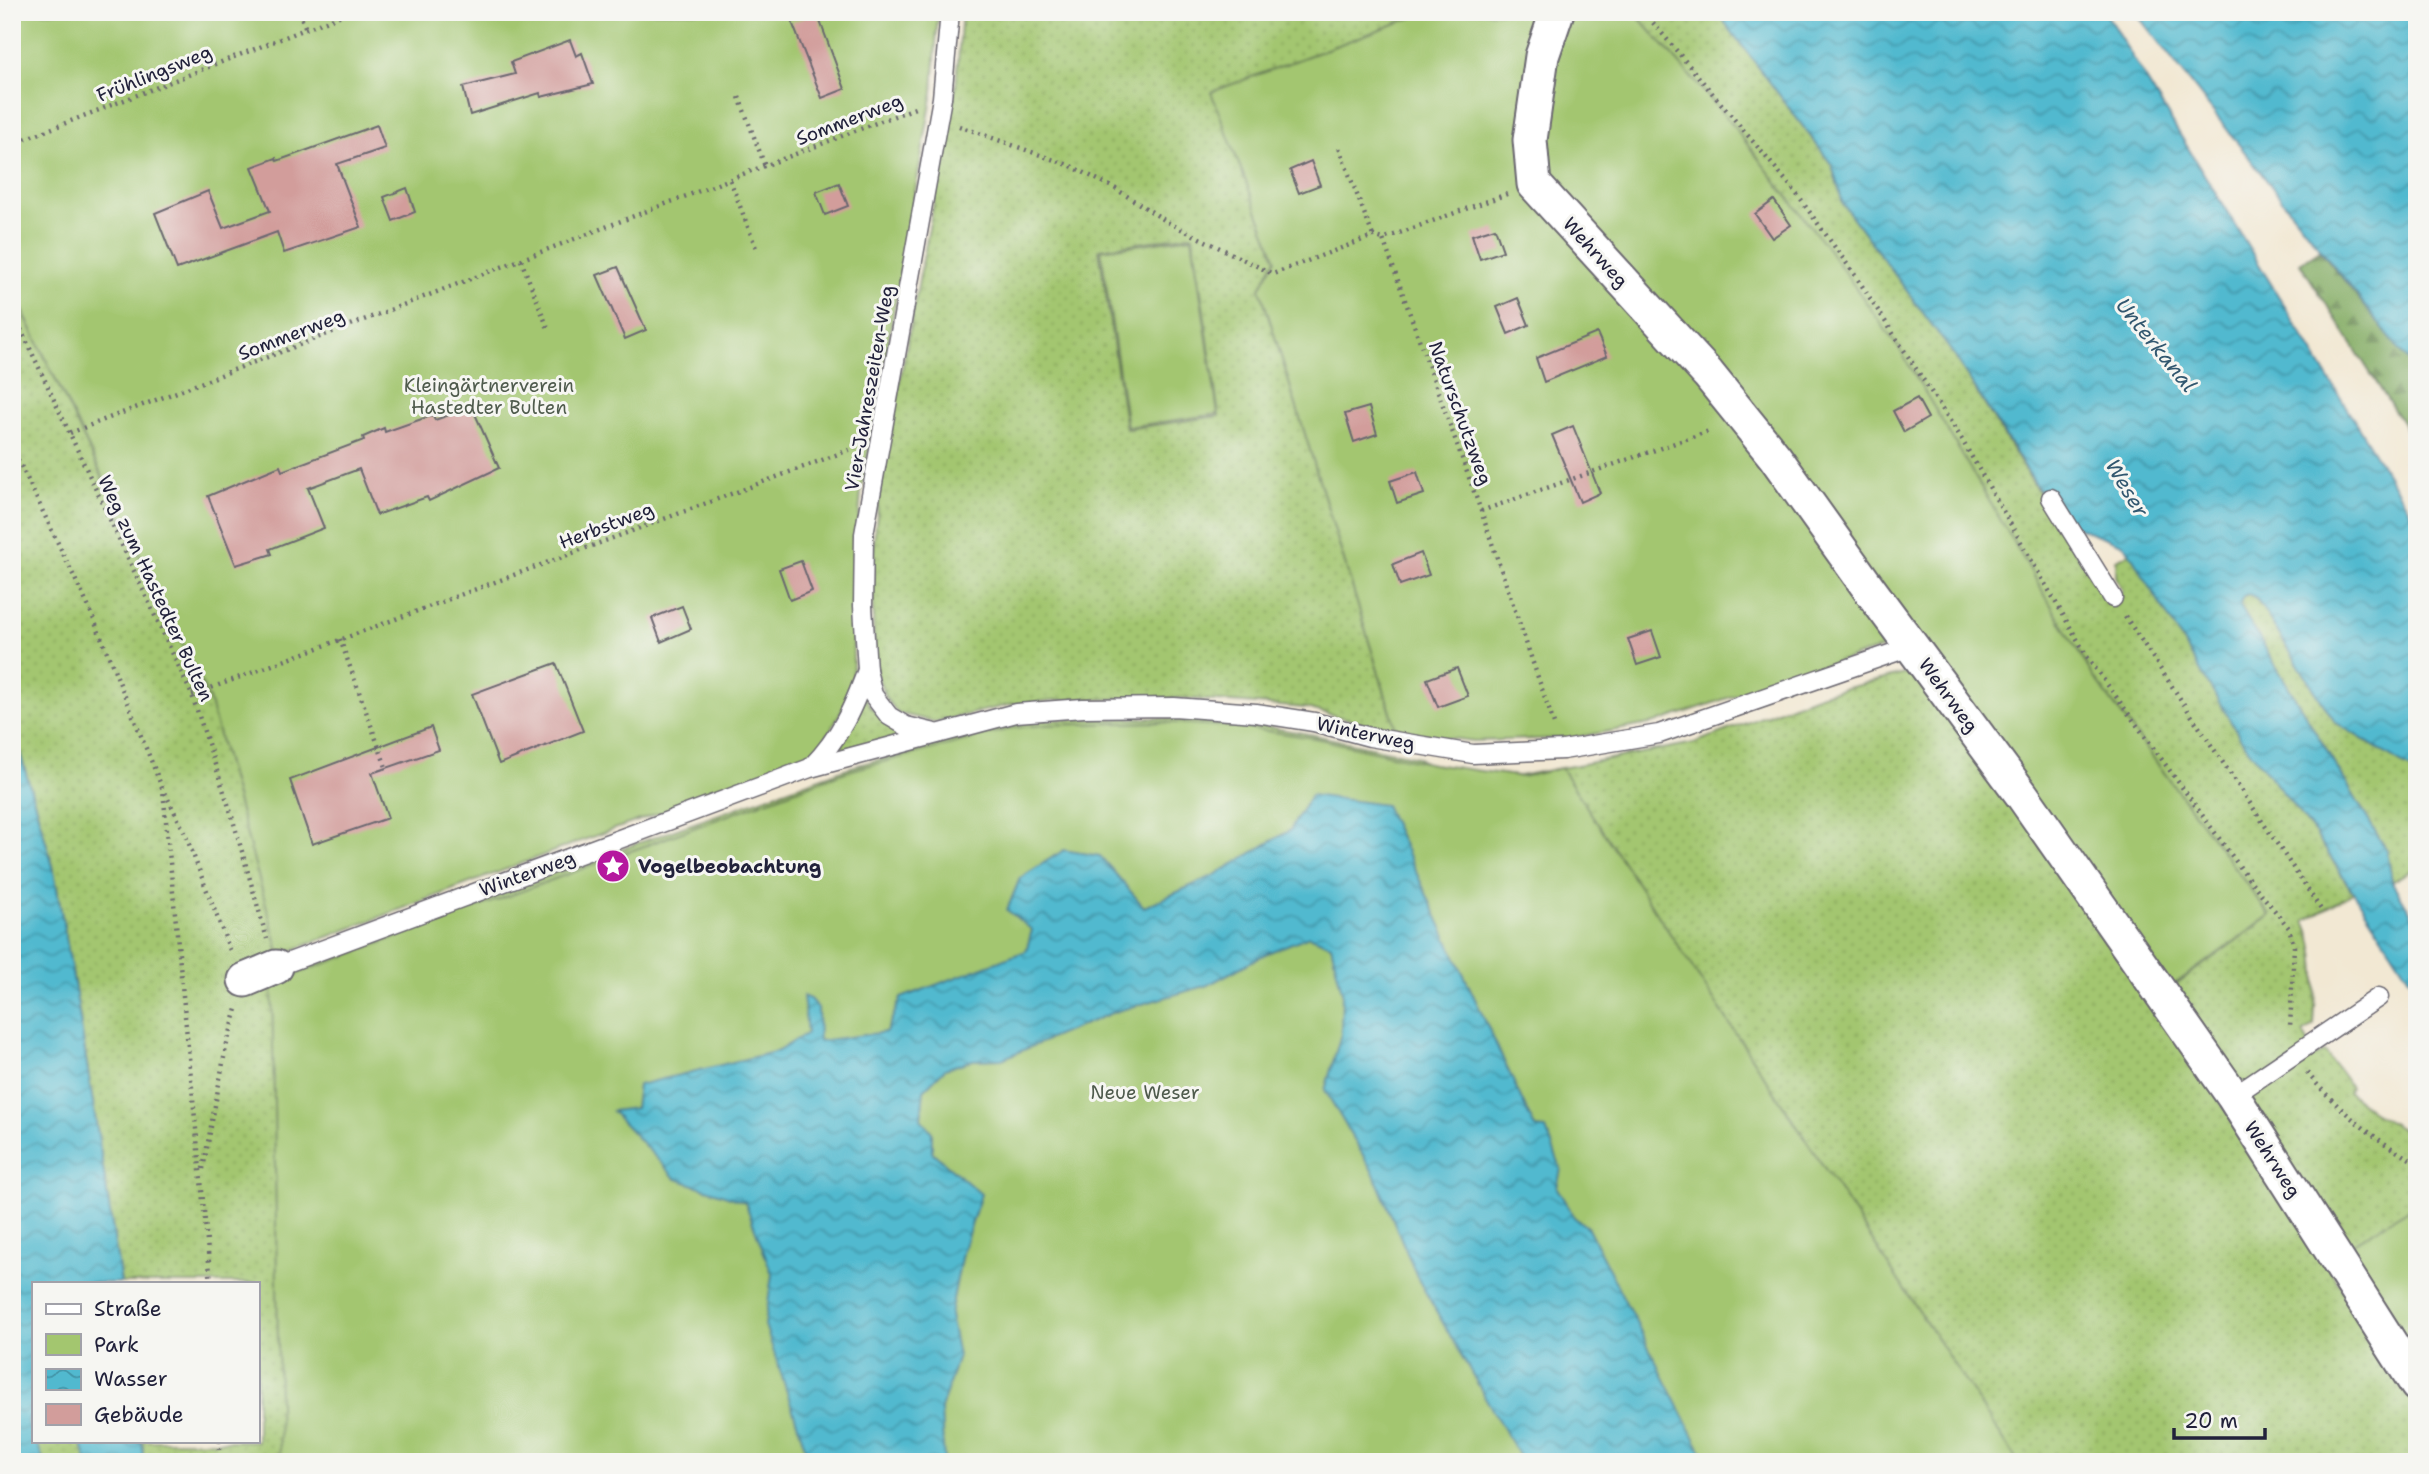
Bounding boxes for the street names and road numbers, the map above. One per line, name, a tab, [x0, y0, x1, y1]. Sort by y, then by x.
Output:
street label: Frühlingsweg	[93, 39, 215, 108]
street label: Sommerweg	[792, 88, 906, 151]
street label: Wehrweg	[1557, 212, 1634, 293]
street label: Vier-Jahreszeiten-Weg	[839, 283, 900, 493]
street label: Sommerweg	[234, 303, 348, 366]
street label: Naturschutzweg	[1423, 338, 1498, 488]
street label: Weg zum Hastedter Bulten	[92, 471, 219, 705]
street label: Herbstweg	[555, 496, 657, 555]
street label: Wehrweg	[1913, 653, 1984, 738]
street label: Winterweg	[1314, 711, 1417, 756]
street label: Winterweg	[476, 845, 579, 902]
street label: Wehrweg	[2238, 1116, 2307, 1202]

